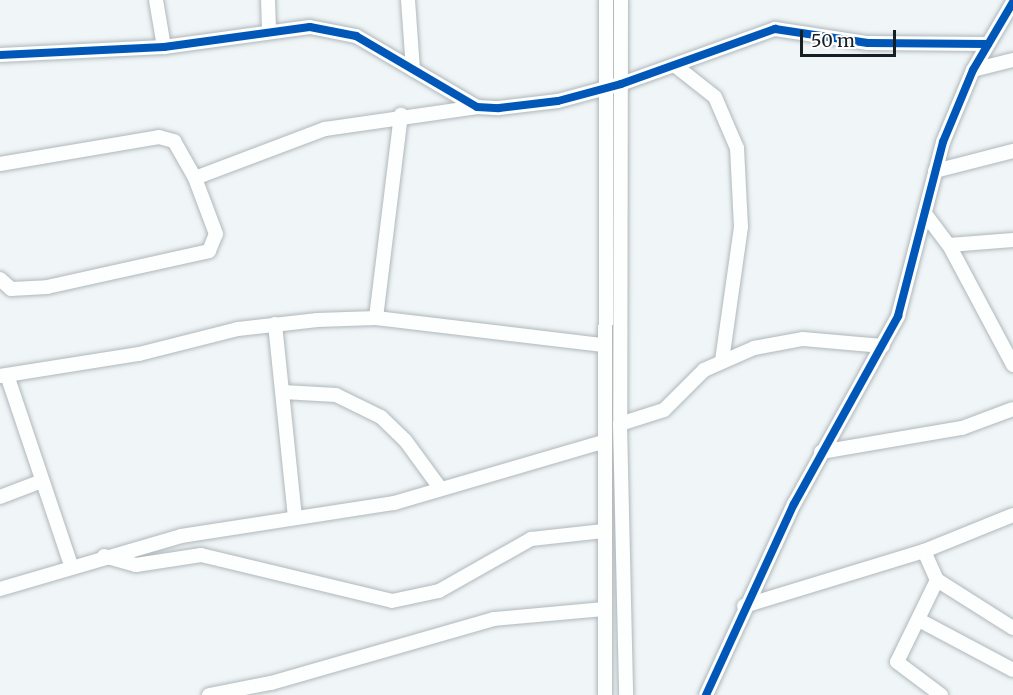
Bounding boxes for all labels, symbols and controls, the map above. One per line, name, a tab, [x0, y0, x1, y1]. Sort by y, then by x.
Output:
scale bar	[803, 18, 899, 56]
text: 50 m	[811, 29, 855, 52]

